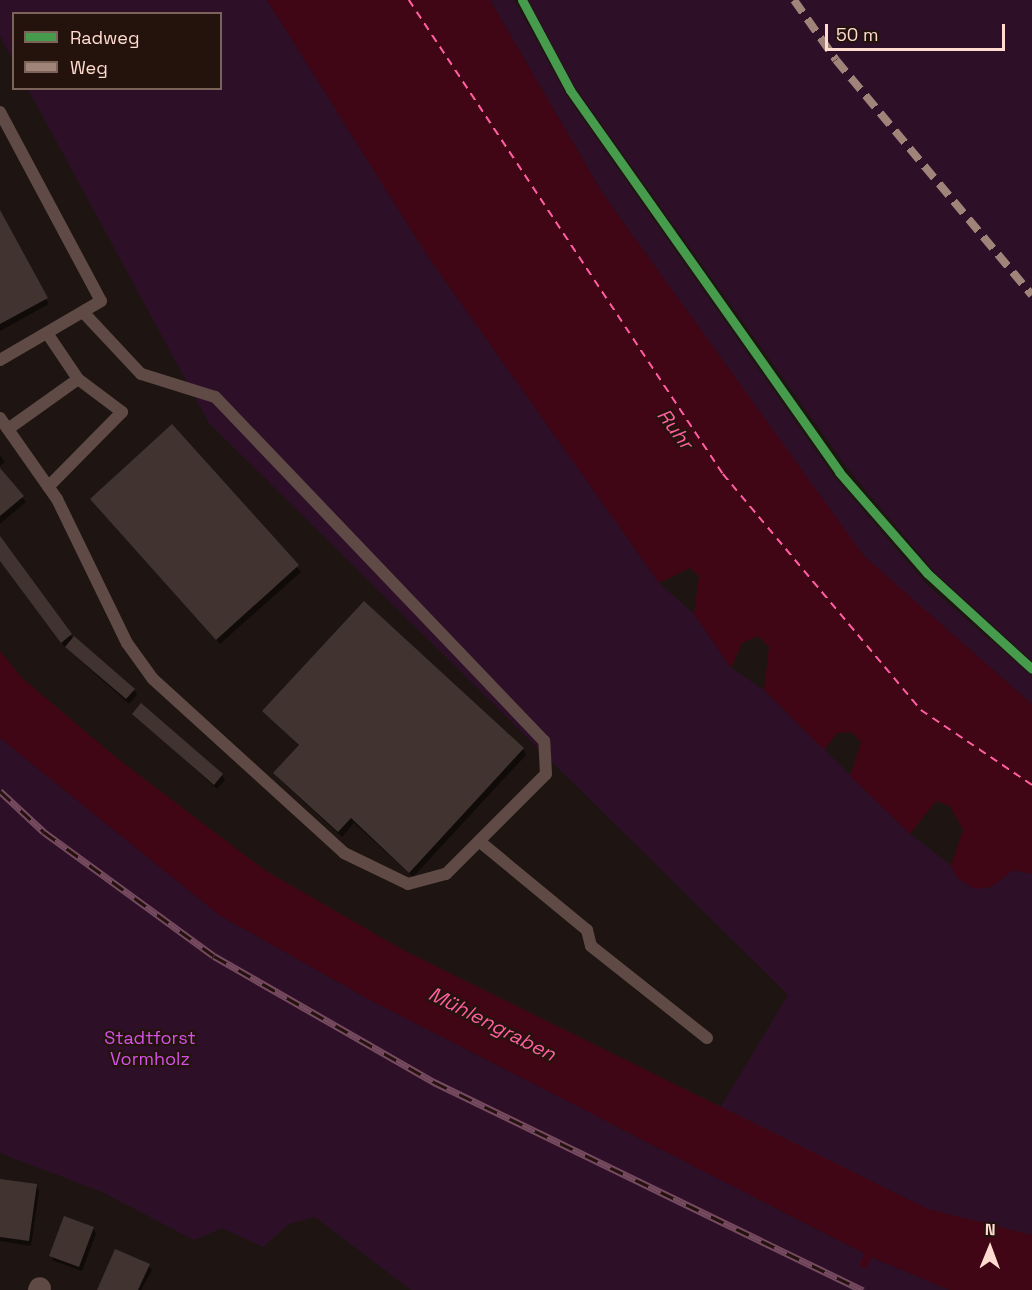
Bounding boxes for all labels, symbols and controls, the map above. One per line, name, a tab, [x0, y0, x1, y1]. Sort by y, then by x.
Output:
legend	[12, 12, 222, 90]
scale bar	[828, 12, 1008, 50]
text: 50 m	[836, 23, 878, 46]
text: Radweg	[70, 26, 140, 49]
text: Weg	[70, 56, 108, 79]
water label: Ruhr	[652, 404, 698, 454]
water label: Mühlengraben	[424, 982, 560, 1066]
park label: Stadtforst Vormholz	[104, 1028, 196, 1070]
north arrow	[960, 1218, 1020, 1278]
text: N	[985, 1219, 996, 1240]

